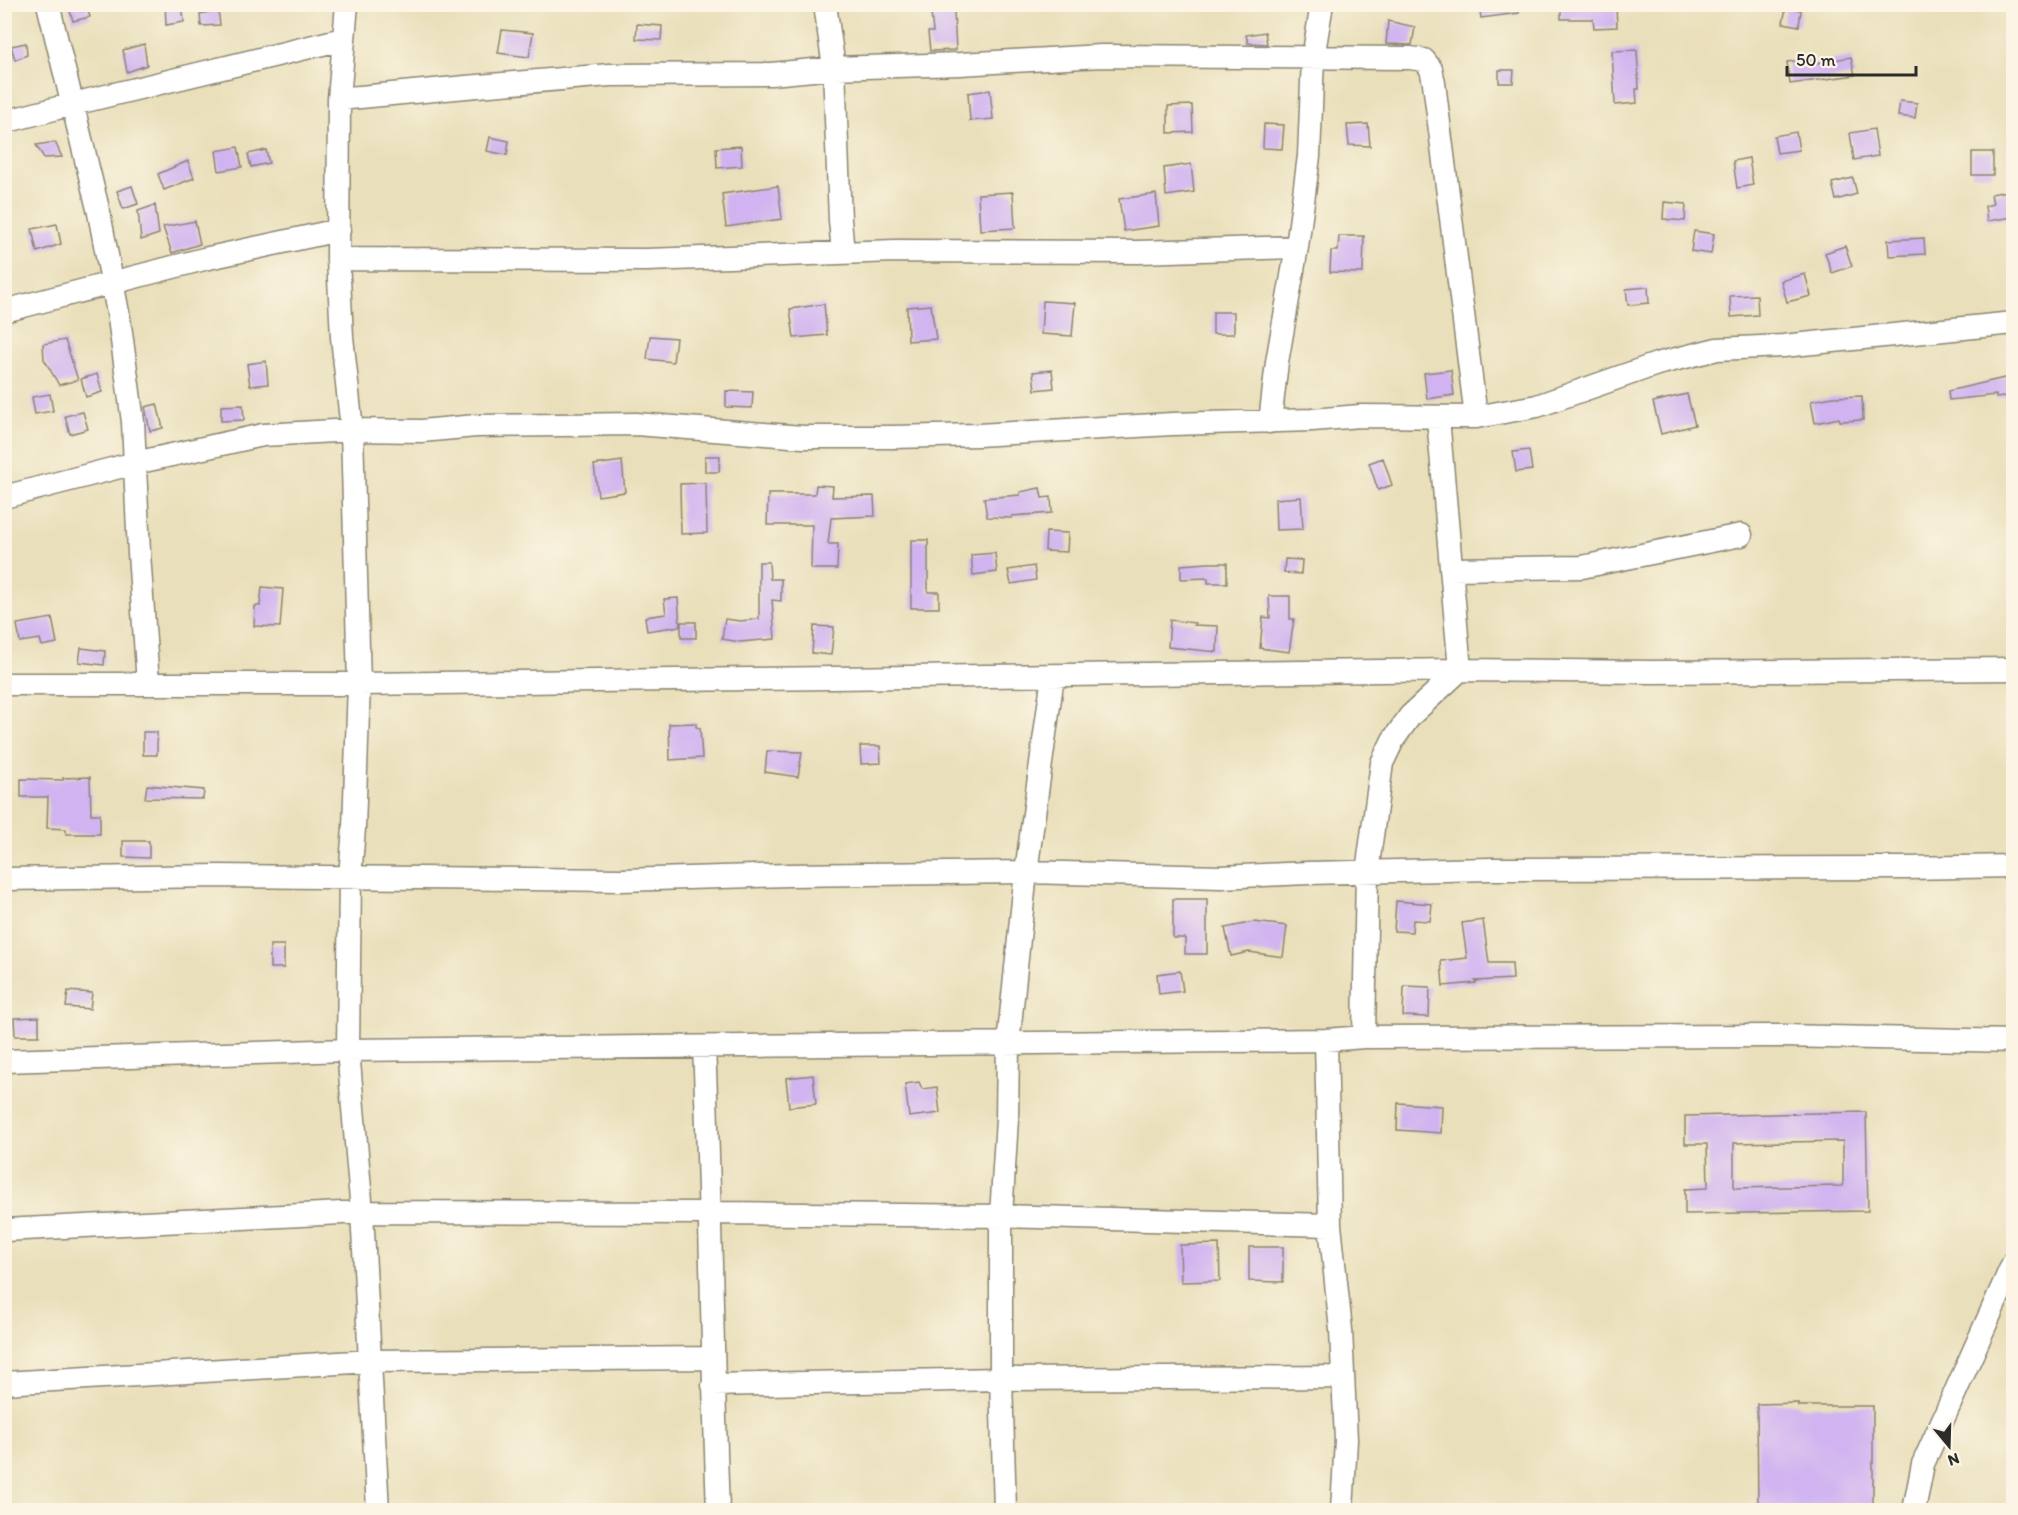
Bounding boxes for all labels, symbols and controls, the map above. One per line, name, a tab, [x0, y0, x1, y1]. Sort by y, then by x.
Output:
scale bar	[1787, 39, 1916, 77]
text: 50 m	[1796, 49, 1836, 71]
north arrow	[1919, 1416, 1979, 1476]
text: N	[1946, 1449, 1962, 1470]

